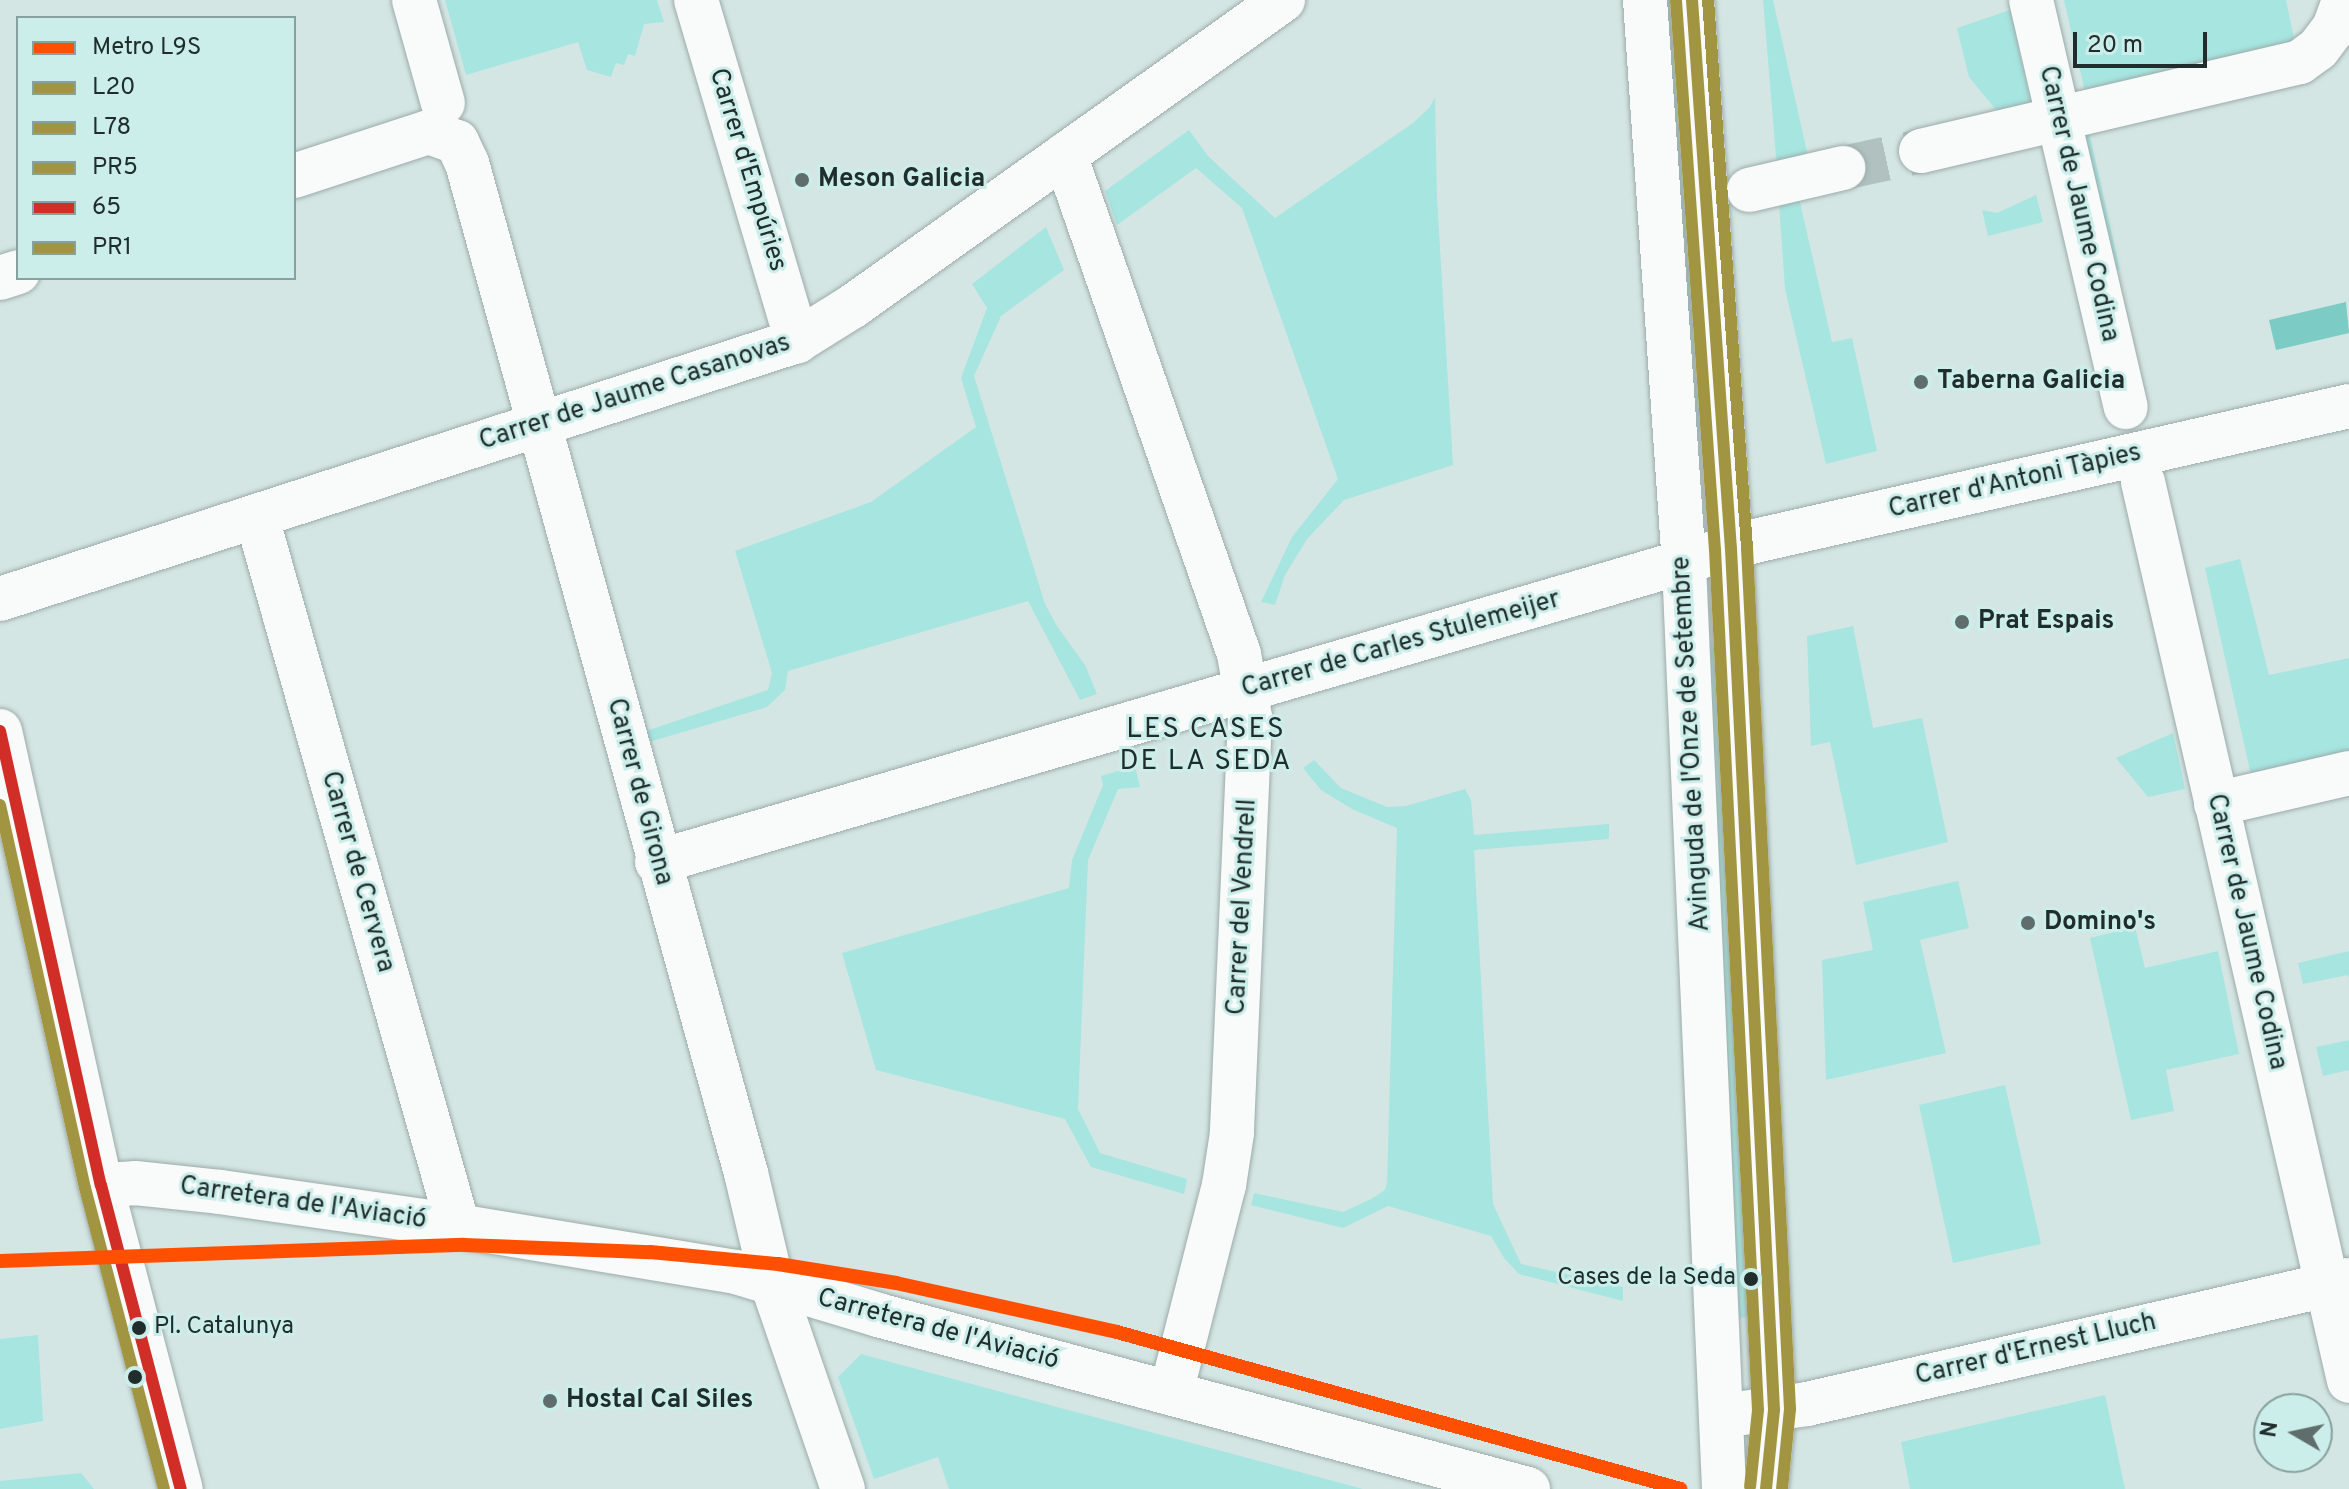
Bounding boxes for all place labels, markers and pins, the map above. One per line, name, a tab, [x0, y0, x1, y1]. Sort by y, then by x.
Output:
place label: Meson Galicia	[818, 164, 985, 196]
marker: Meson Galicia	[793, 171, 811, 189]
place label: Taberna Galicia	[1937, 366, 2125, 398]
marker: Taberna Galicia	[1912, 373, 1930, 391]
place label: Prat Espais	[1978, 606, 2114, 638]
marker: Prat Espais	[1953, 613, 1971, 631]
place label: Domino's	[2044, 907, 2156, 939]
marker: Domino's	[2019, 914, 2037, 932]
place label: Cases de la Seda	[1557, 1265, 1736, 1293]
marker: Cases de la Seda	[1743, 1271, 1759, 1287]
place label: Pl. Catalunya	[154, 1314, 294, 1342]
marker: Pl. Catalunya	[131, 1320, 147, 1336]
unlabelled marker	[127, 1369, 143, 1385]
place label: Hostal Cal Siles	[566, 1385, 753, 1417]
marker: Hostal Cal Siles	[541, 1392, 559, 1410]

